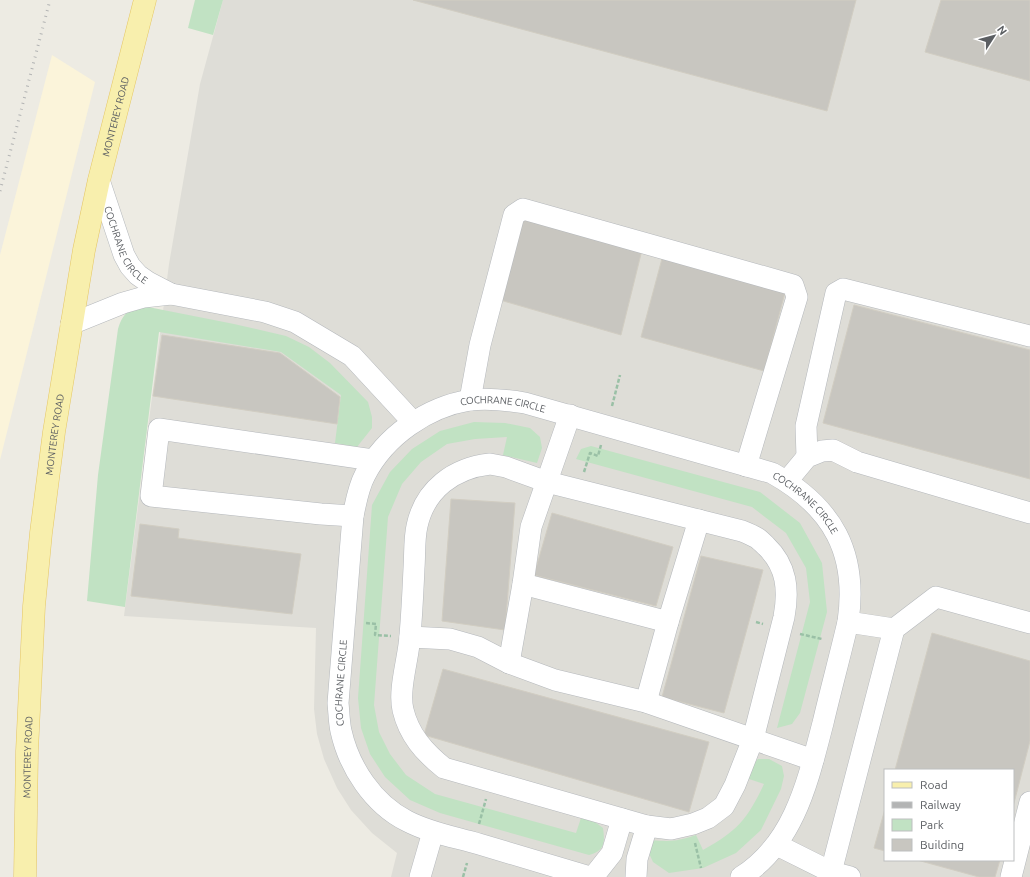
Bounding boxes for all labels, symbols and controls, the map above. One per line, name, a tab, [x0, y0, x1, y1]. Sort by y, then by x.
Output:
north arrow	[974, 16, 1014, 56]
text: N	[995, 23, 1009, 37]
street label: MONTEREY ROAD	[100, 75, 131, 158]
street label: COCHRANE CIRCLE	[102, 205, 150, 286]
street label: MONTEREY ROAD	[43, 393, 66, 476]
street label: COCHRANE CIRCLE	[459, 394, 547, 415]
street label: COCHRANE CIRCLE	[771, 470, 840, 536]
street label: COCHRANE CIRCLE	[333, 639, 349, 727]
street label: MONTEREY ROAD	[21, 716, 35, 798]
legend	[884, 769, 1014, 861]
text: Road	[920, 778, 948, 791]
text: Railway	[920, 798, 961, 811]
text: Park	[920, 818, 944, 831]
text: Building	[920, 838, 964, 851]

